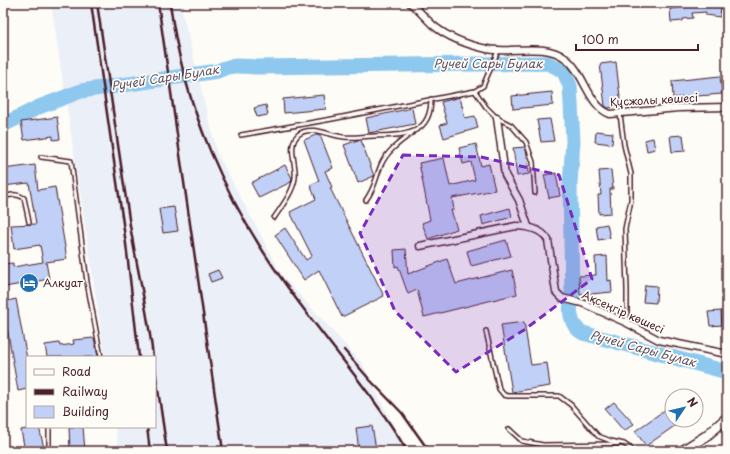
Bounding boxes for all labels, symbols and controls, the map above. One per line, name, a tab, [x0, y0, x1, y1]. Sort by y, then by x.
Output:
scale bar	[576, 26, 698, 52]
text: 100 m	[582, 30, 619, 48]
water label: Ручей Сары Булак	[434, 54, 543, 72]
water label: Ручей Сары Булак	[110, 59, 221, 94]
street label: Құсжолы көшесі	[610, 89, 698, 110]
hotel icon: Алкуат	[18, 272, 40, 294]
place label: Алкуат	[43, 274, 83, 291]
street label: Ақсеңгір көшесі	[579, 286, 667, 337]
water label: Ручей Сары Булак	[588, 325, 699, 371]
legend	[26, 356, 156, 428]
text: Road	[62, 362, 91, 380]
text: Railway	[62, 382, 108, 400]
north arrow	[664, 388, 704, 428]
text: N	[683, 394, 702, 411]
text: Building	[62, 402, 109, 420]

